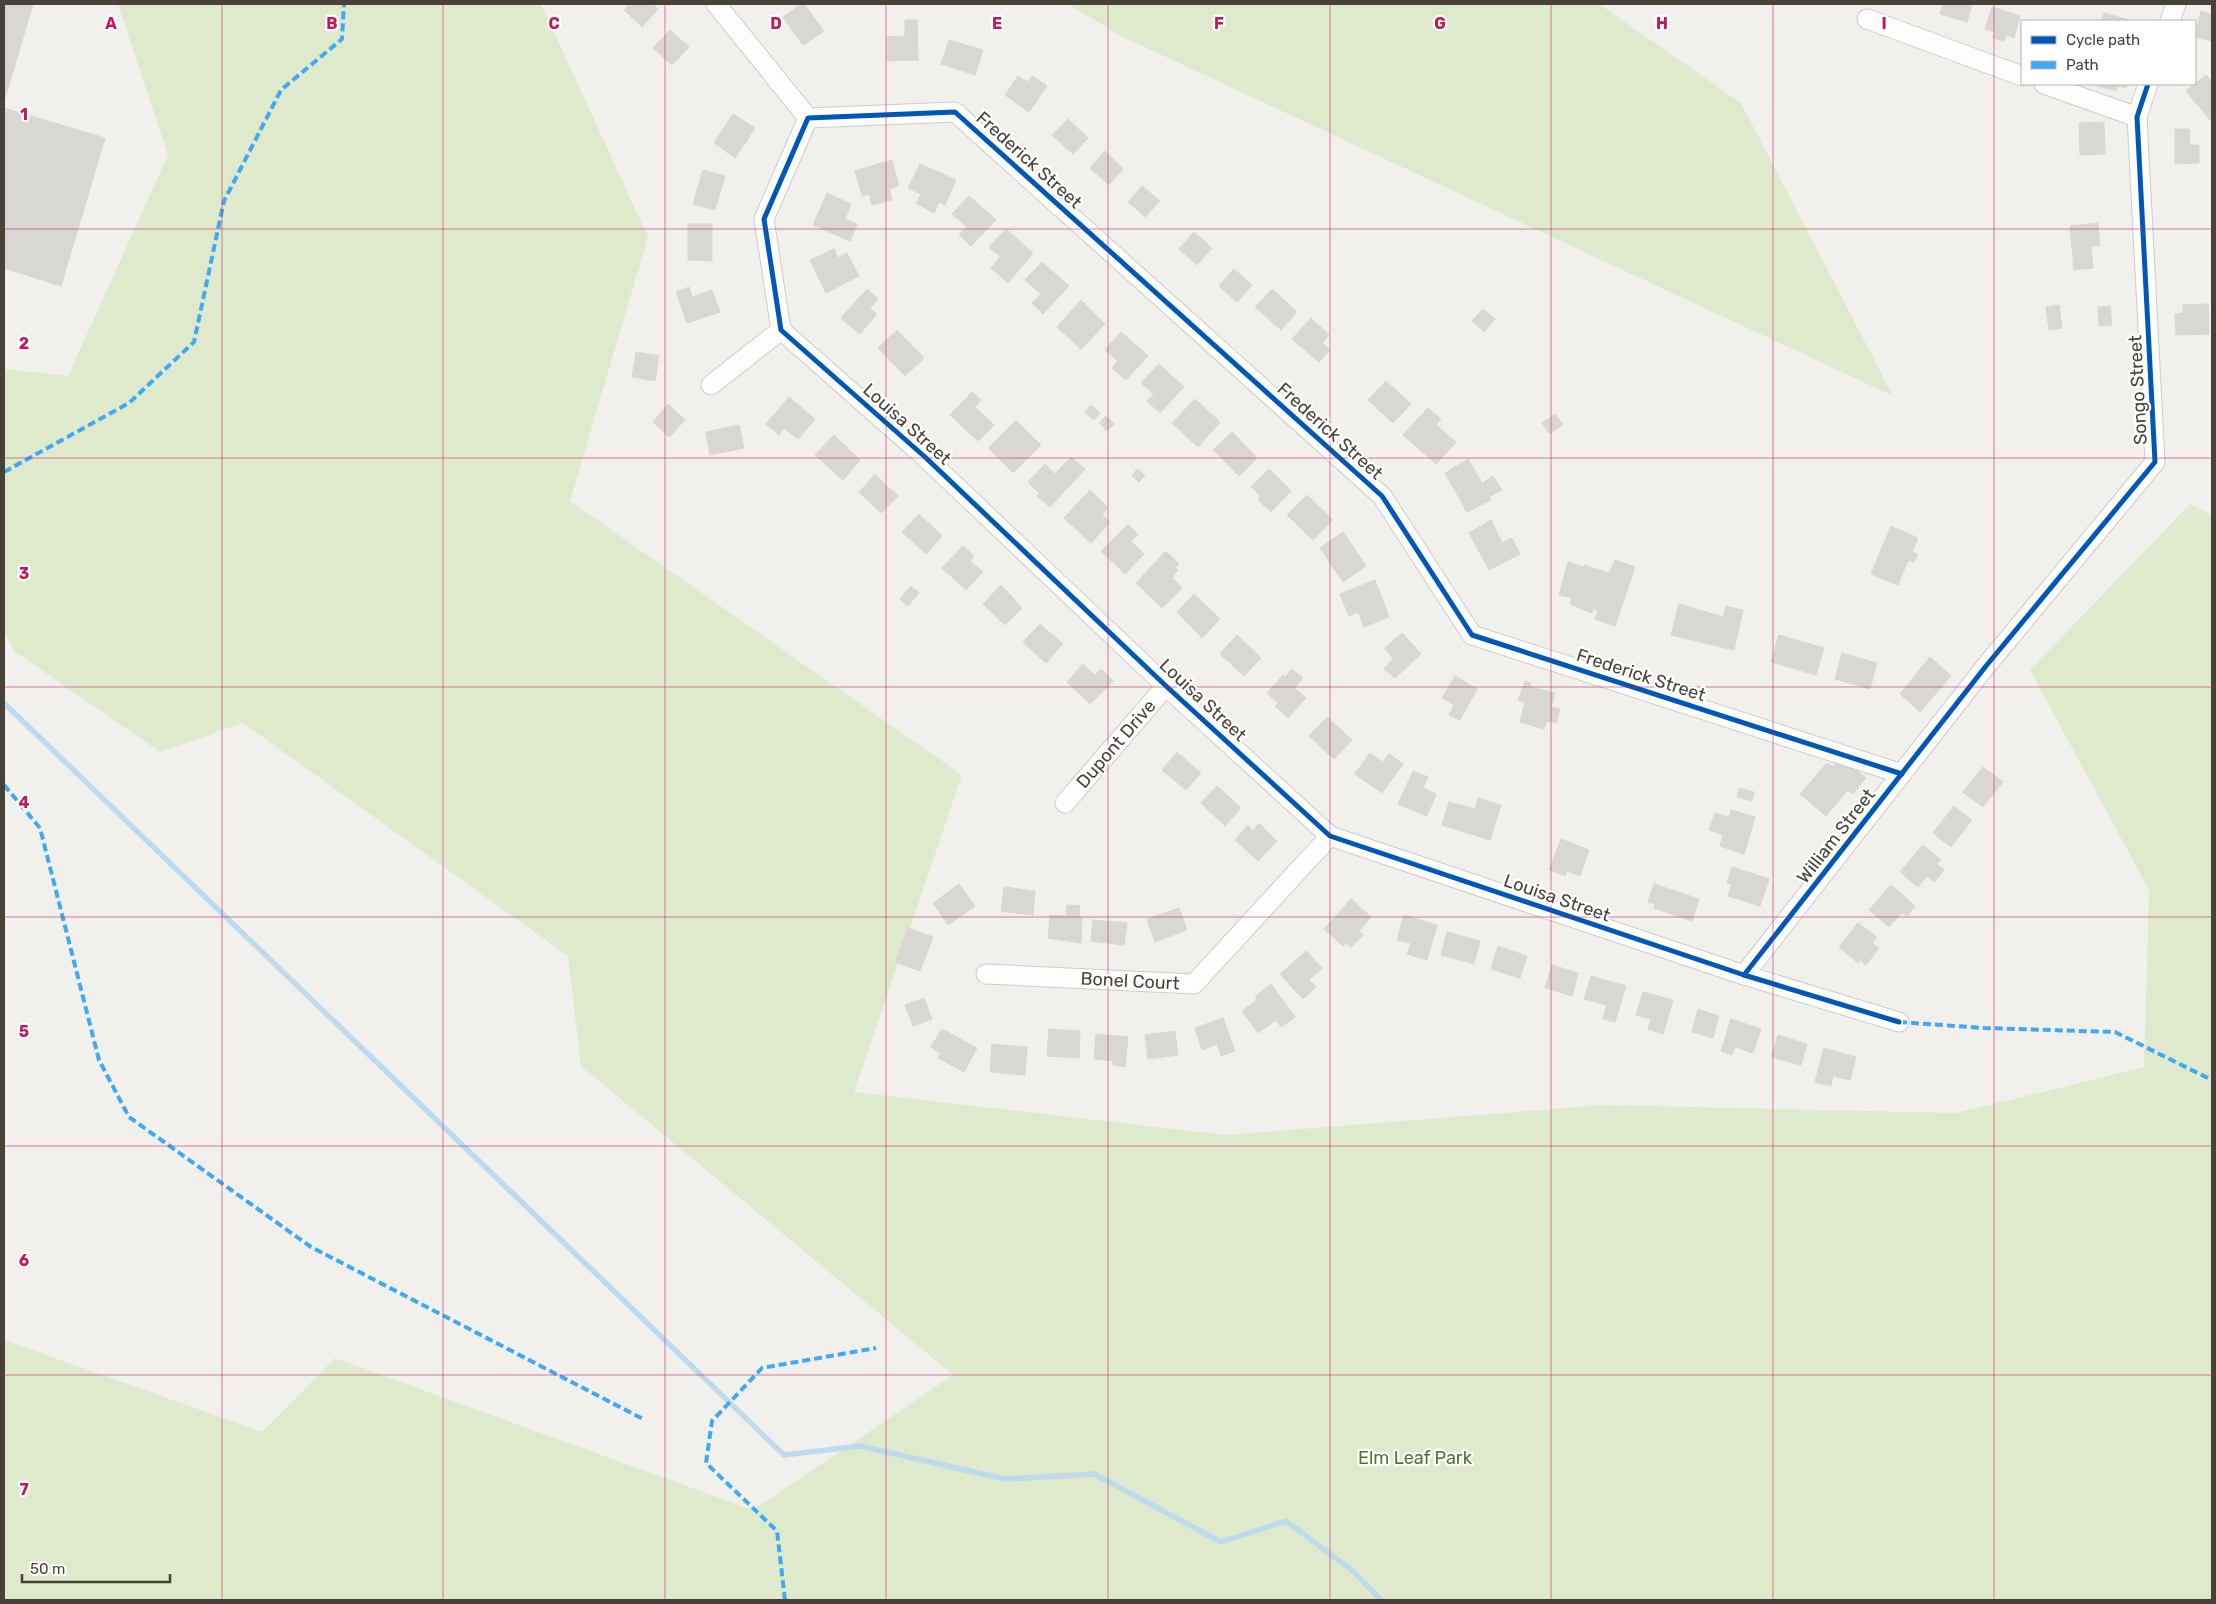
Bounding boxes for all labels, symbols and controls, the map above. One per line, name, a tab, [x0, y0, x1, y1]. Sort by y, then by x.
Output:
text: A	[105, 14, 117, 33]
text: B	[326, 14, 338, 33]
text: C	[548, 14, 560, 33]
text: D	[770, 14, 782, 33]
text: E	[992, 14, 1002, 33]
text: F	[1214, 14, 1224, 33]
text: G	[1434, 14, 1446, 33]
text: H	[1656, 14, 1668, 33]
text: I	[1881, 14, 1887, 33]
legend	[2021, 20, 2196, 85]
text: Cycle path	[2066, 31, 2140, 49]
text: Path	[2066, 56, 2099, 74]
text: 1	[20, 105, 28, 124]
street label: Frederick Street	[972, 107, 1086, 213]
text: 2	[19, 334, 29, 353]
street label: Songo Street	[2124, 335, 2152, 445]
street label: Frederick Street	[1273, 378, 1387, 484]
street label: Louisa Street	[858, 379, 956, 469]
text: 3	[19, 564, 29, 583]
street label: Frederick Street	[1574, 644, 1708, 706]
street label: Louisa Street	[1155, 654, 1251, 746]
street label: Dupont Drive	[1072, 695, 1160, 793]
street label: William Street	[1792, 784, 1880, 888]
text: 4	[19, 793, 30, 812]
street label: Louisa Street	[1501, 870, 1613, 926]
street label: Bonel Court	[1080, 967, 1180, 995]
text: 5	[19, 1022, 29, 1041]
text: 6	[19, 1251, 29, 1270]
park label: Elm Leaf Park	[1358, 1447, 1473, 1469]
text: 7	[19, 1480, 29, 1499]
scale bar	[22, 1552, 170, 1584]
text: 50 m	[30, 1560, 65, 1578]

